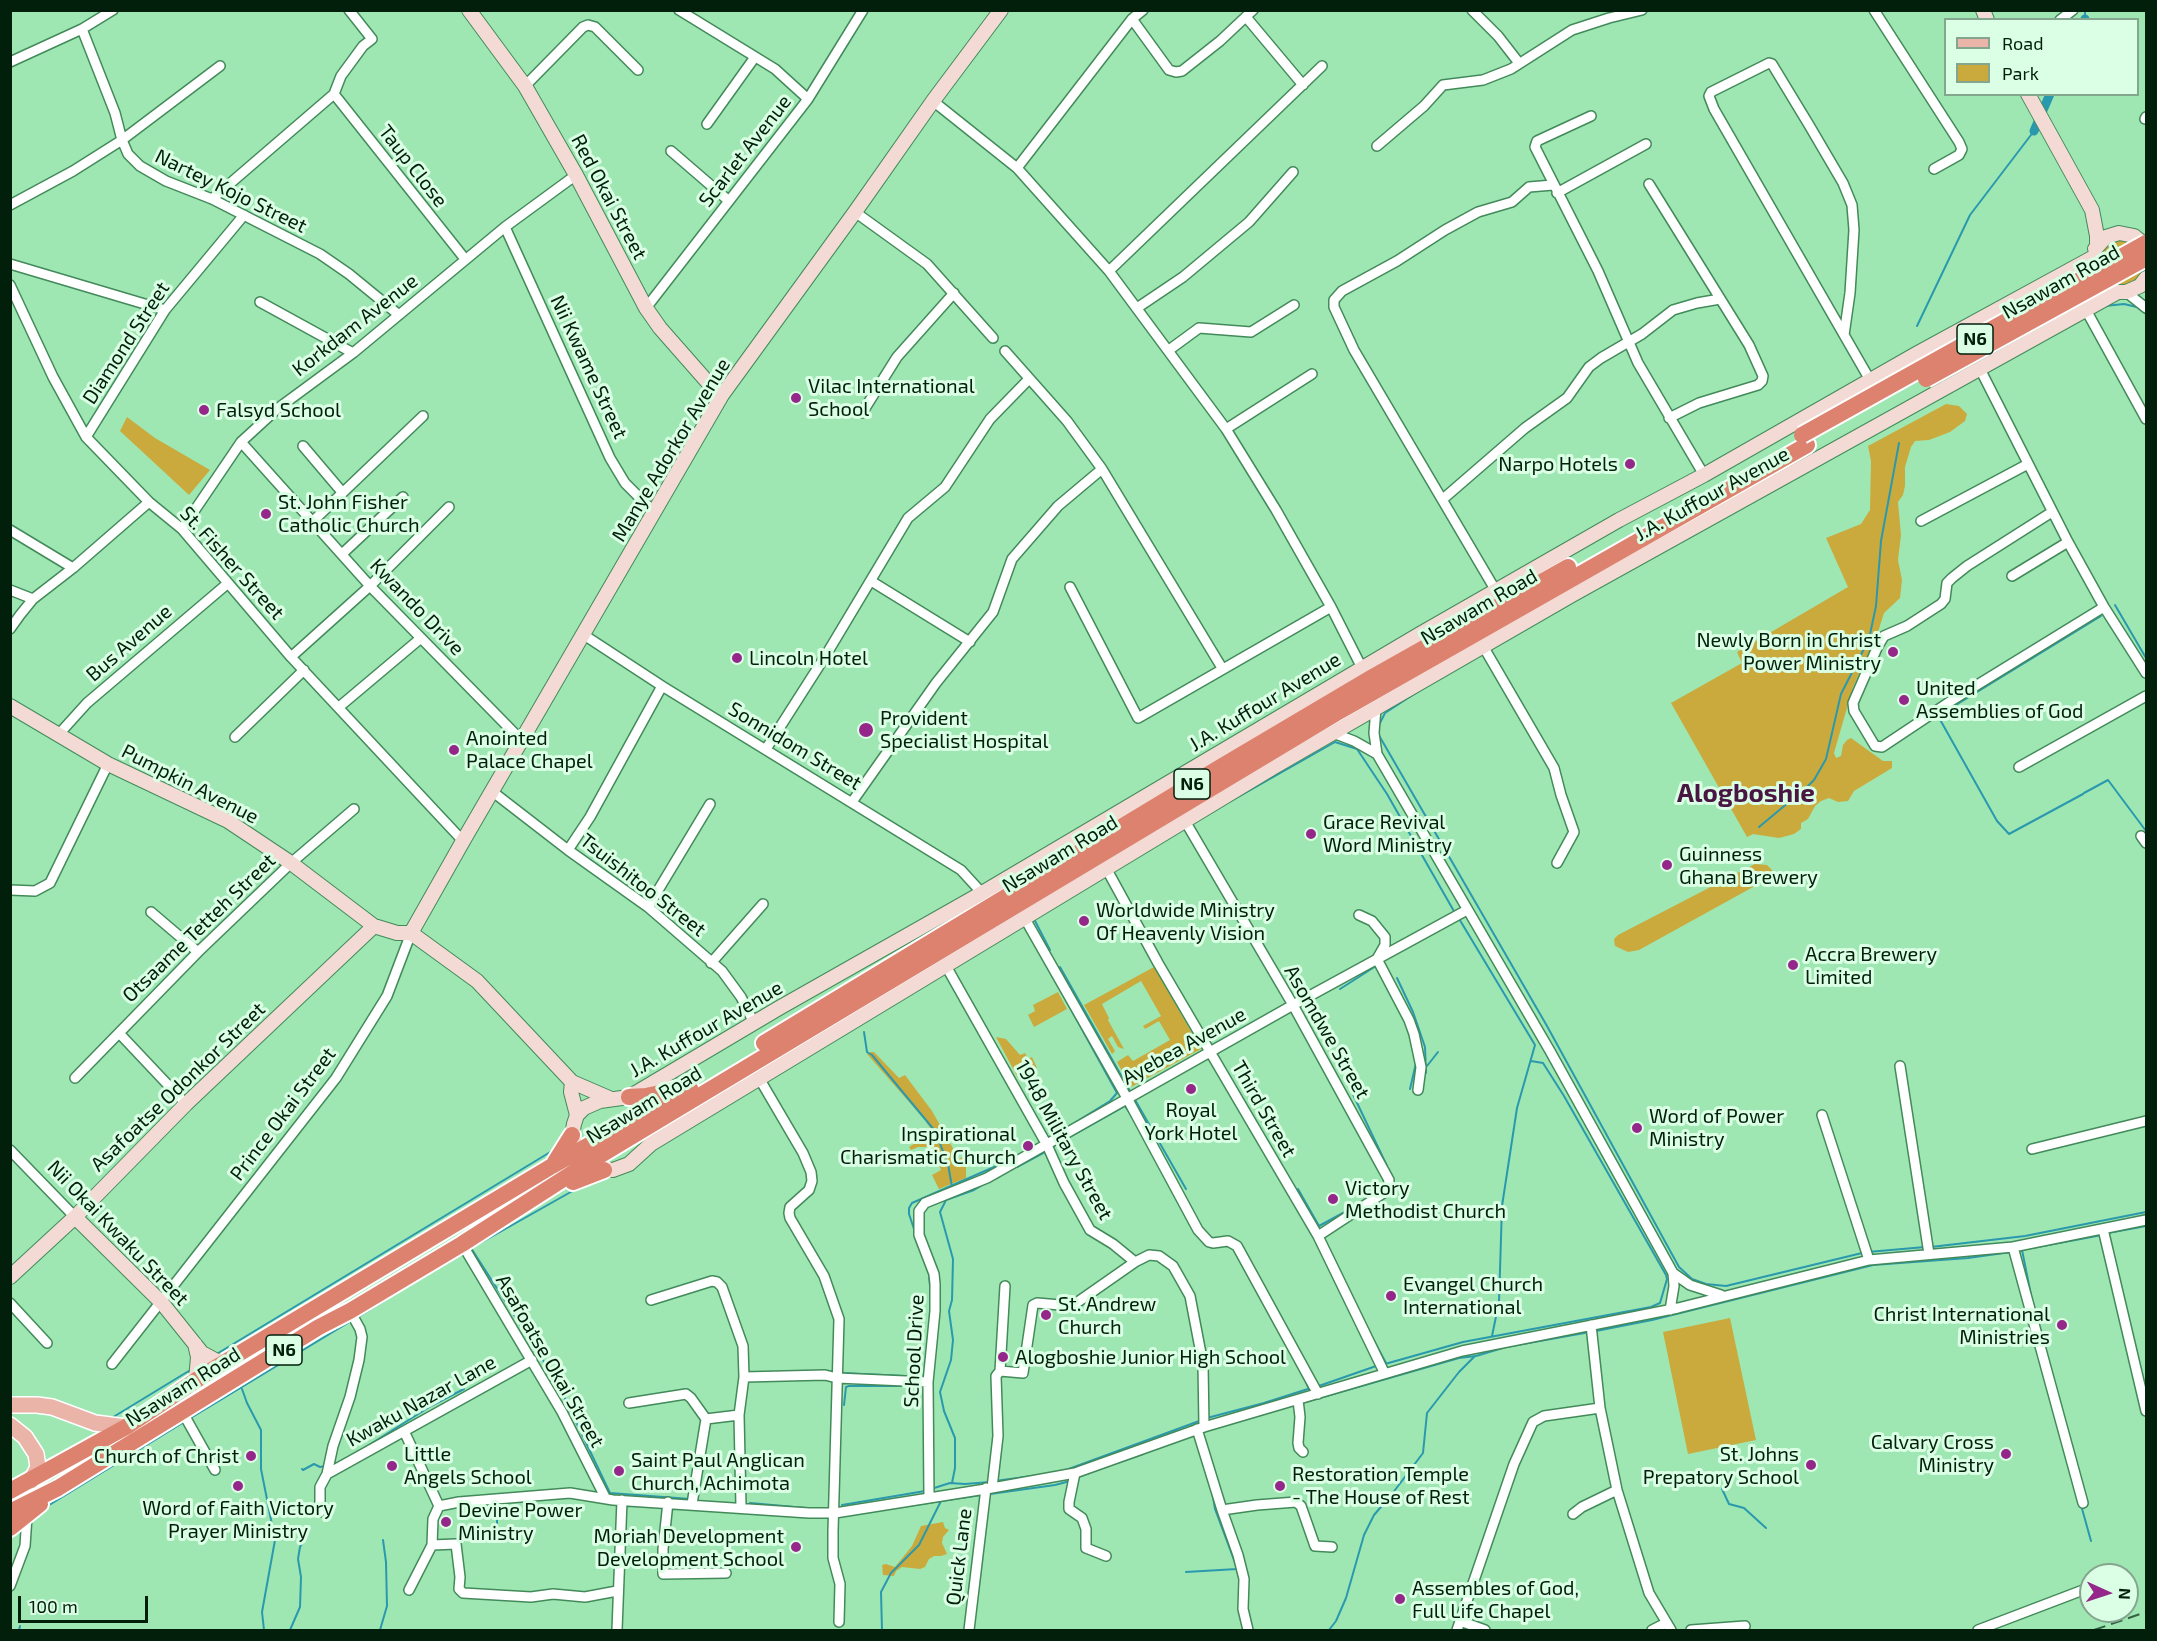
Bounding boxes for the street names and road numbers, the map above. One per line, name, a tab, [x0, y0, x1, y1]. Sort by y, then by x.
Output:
street label: Scarlet Avenue	[694, 90, 796, 212]
street label: Taup Close	[373, 120, 453, 212]
street label: Red Okai Street	[566, 130, 652, 264]
street label: Nartey Kojo Street	[151, 144, 311, 238]
street label: Nsawam Road	[1998, 240, 2124, 324]
street label: Korkdam Avenue	[288, 269, 422, 381]
street label: Diamond Street	[77, 277, 175, 409]
street label: Nii Kwame Street	[545, 291, 633, 443]
road number: N6	[1957, 324, 1993, 354]
street label: Manye Adorkor Avenue	[607, 354, 735, 546]
street label: J.A. Kuffour Avenue	[1631, 442, 1793, 546]
street label: St. Fisher Street	[175, 501, 289, 625]
street label: Kwando Drive	[365, 554, 469, 660]
street label: Nsawam Road	[1416, 564, 1542, 650]
street label: Bus Avenue	[81, 599, 177, 687]
street label: J.A. Kuffour Avenue	[1185, 647, 1345, 757]
street label: Sonnidom Street	[724, 697, 866, 795]
street label: Pumpkin Avenue	[117, 739, 263, 829]
road number: N6	[1174, 769, 1210, 799]
street label: Nsawam Road	[998, 810, 1122, 898]
street label: Tsuishitoo Street	[575, 828, 711, 942]
street label: Otsaame Tetteh Street	[117, 849, 281, 1007]
street label: Asomdwe Street	[1279, 961, 1375, 1103]
street label: J.A. Kuffour Avenue	[625, 976, 787, 1082]
street label: Asafoatse Odonkor Street	[86, 997, 270, 1177]
street label: Ayebea Avenue	[1118, 1002, 1250, 1090]
street label: Prince Okai Street	[225, 1043, 341, 1185]
street label: 1948 Military Street	[1010, 1056, 1118, 1224]
street label: Third Street	[1227, 1056, 1301, 1162]
street label: Nsawam Road	[582, 1061, 706, 1149]
street label: Nii Okai Kwaku Street	[42, 1155, 194, 1311]
street label: Asafoatse Okai Street	[491, 1270, 609, 1452]
street label: School Drive	[899, 1294, 929, 1408]
road number: N6	[266, 1335, 302, 1365]
street label: Nsawam Road	[121, 1342, 245, 1432]
street label: Kwaku Nazar Lane	[342, 1350, 500, 1452]
street label: Quick Lane	[941, 1507, 977, 1607]

